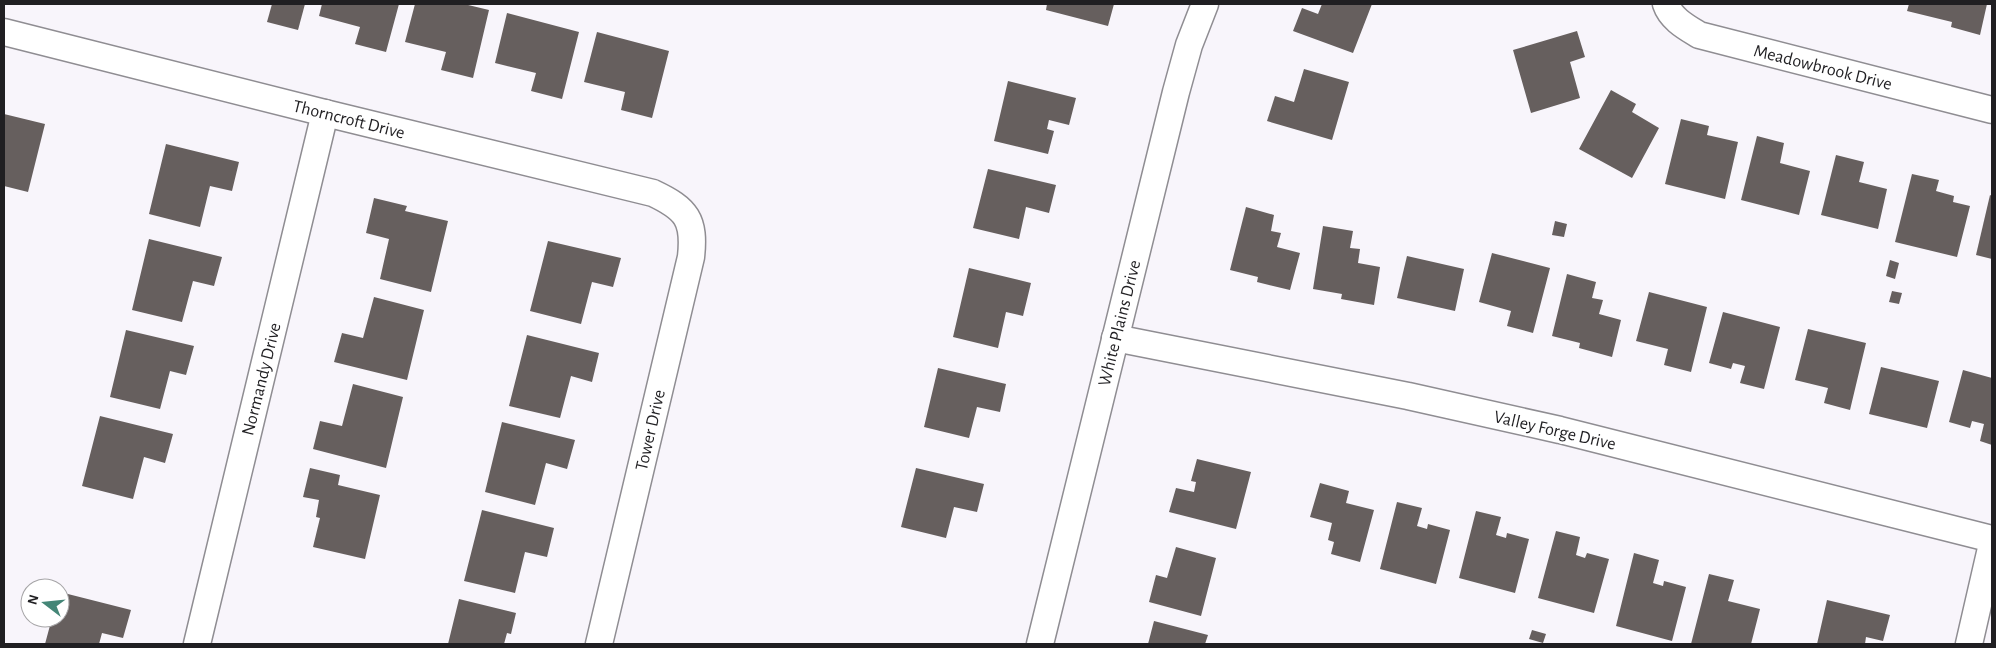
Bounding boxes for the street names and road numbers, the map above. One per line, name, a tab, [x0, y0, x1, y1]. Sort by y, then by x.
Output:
street label: Meadowbrook Drive	[1752, 42, 1894, 94]
street label: Thorncroft Drive	[291, 97, 407, 143]
street label: White Plains Drive	[1096, 258, 1144, 388]
street label: Normandy Drive	[239, 321, 285, 438]
street label: Tower Drive	[633, 388, 669, 473]
street label: Valley Forge Drive	[1492, 408, 1617, 454]

